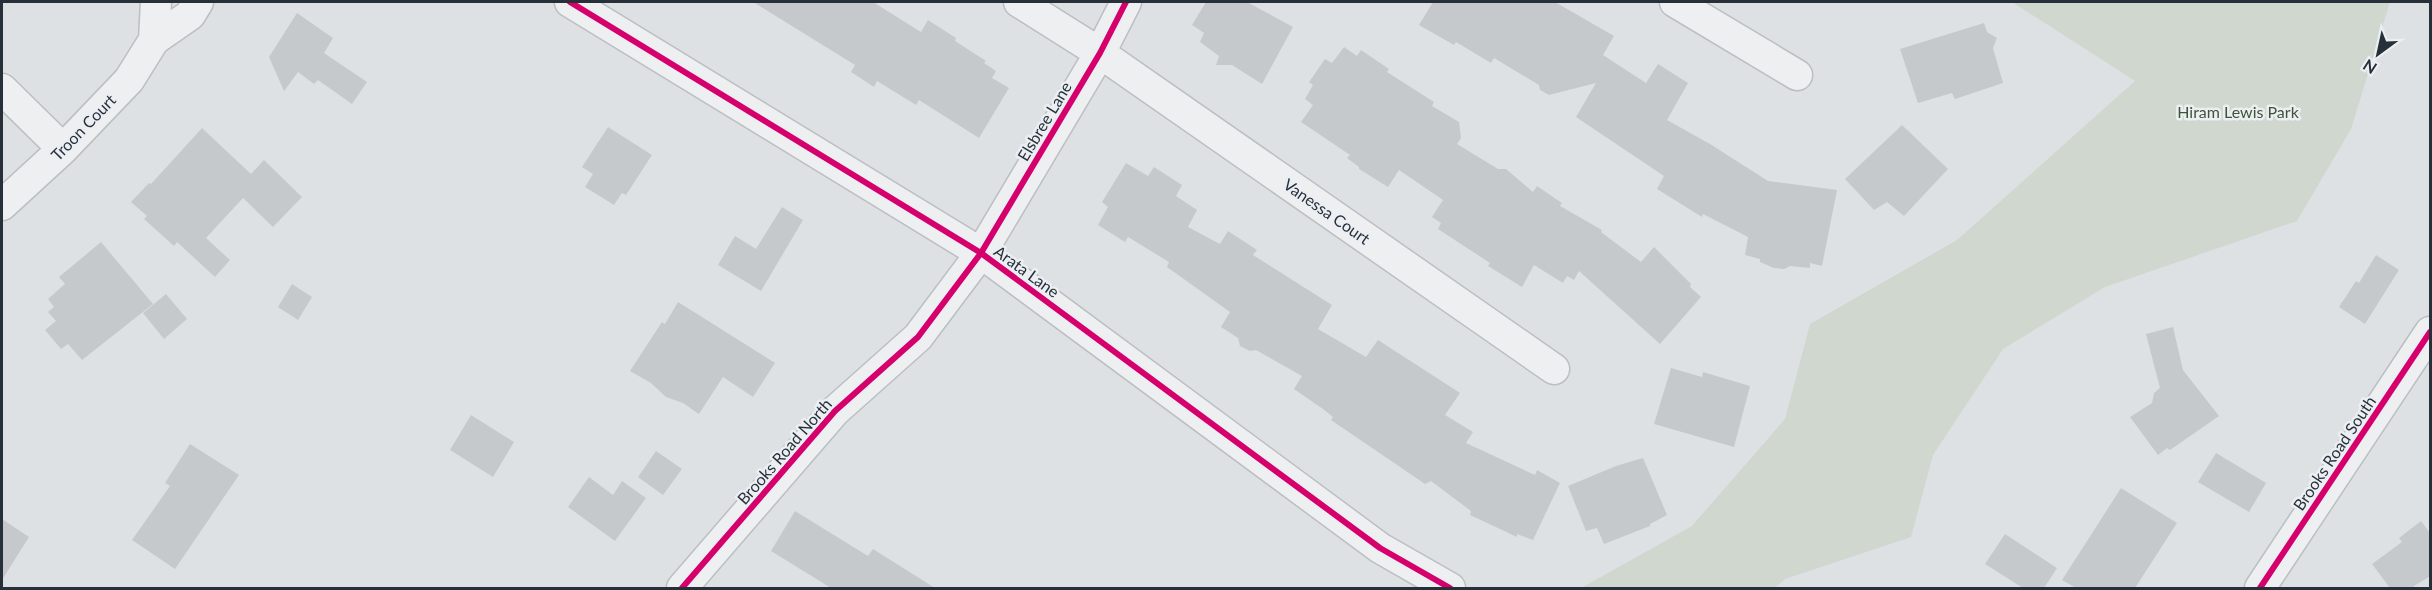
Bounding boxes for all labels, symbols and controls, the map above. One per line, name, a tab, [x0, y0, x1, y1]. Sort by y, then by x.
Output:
north arrow	[2348, 24, 2408, 84]
text: N	[2359, 56, 2380, 78]
street label: Elsbree Lane	[1013, 78, 1075, 164]
street label: Troon Court	[47, 90, 119, 164]
park label: Hiram Lewis Park	[2177, 102, 2300, 121]
street label: Vanessa Court	[1280, 174, 1374, 248]
street label: Arata Lane	[991, 241, 1063, 301]
street label: Brooks Road South	[2289, 392, 2379, 514]
street label: Brooks Road North	[733, 394, 835, 508]

